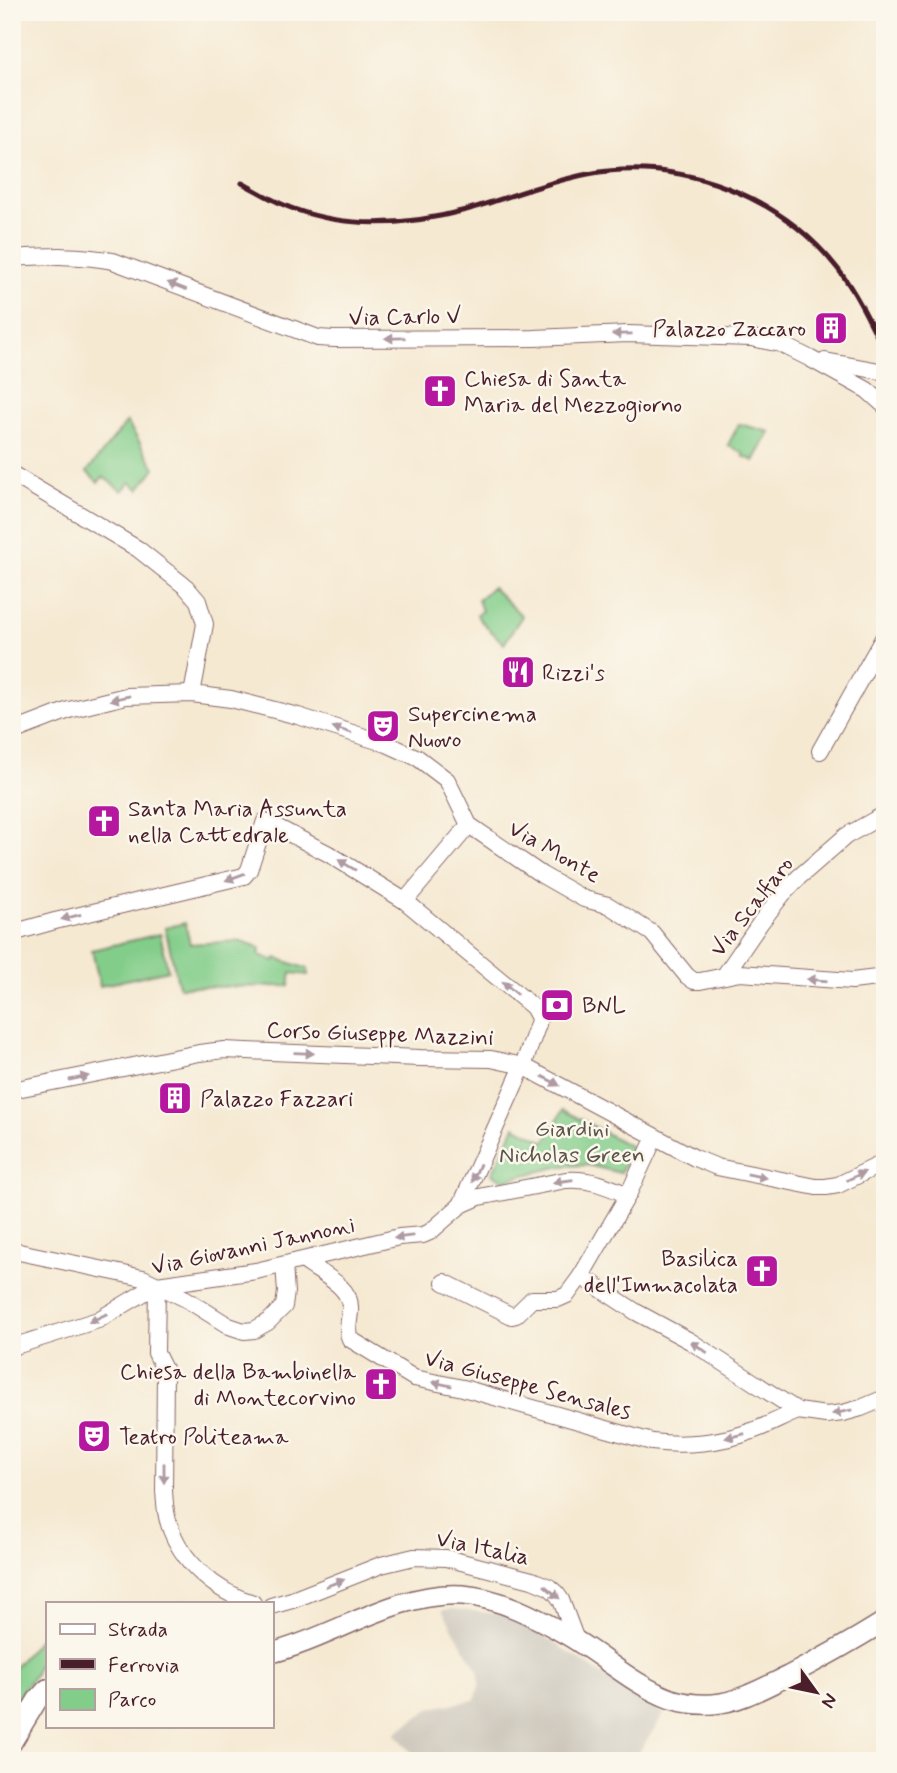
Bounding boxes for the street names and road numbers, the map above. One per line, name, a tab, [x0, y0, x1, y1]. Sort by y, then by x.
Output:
street label: Via Carlo V	[348, 302, 462, 334]
street label: Via Monte	[503, 814, 605, 891]
street label: Via Scalfaro	[704, 851, 801, 963]
street label: Corso Giuseppe Mazzini	[266, 1016, 494, 1054]
street label: Via Giovanni Jannoni	[149, 1211, 358, 1283]
street label: Via Giuseppe Sensales	[421, 1344, 634, 1428]
street label: Via Italia	[433, 1524, 532, 1573]

